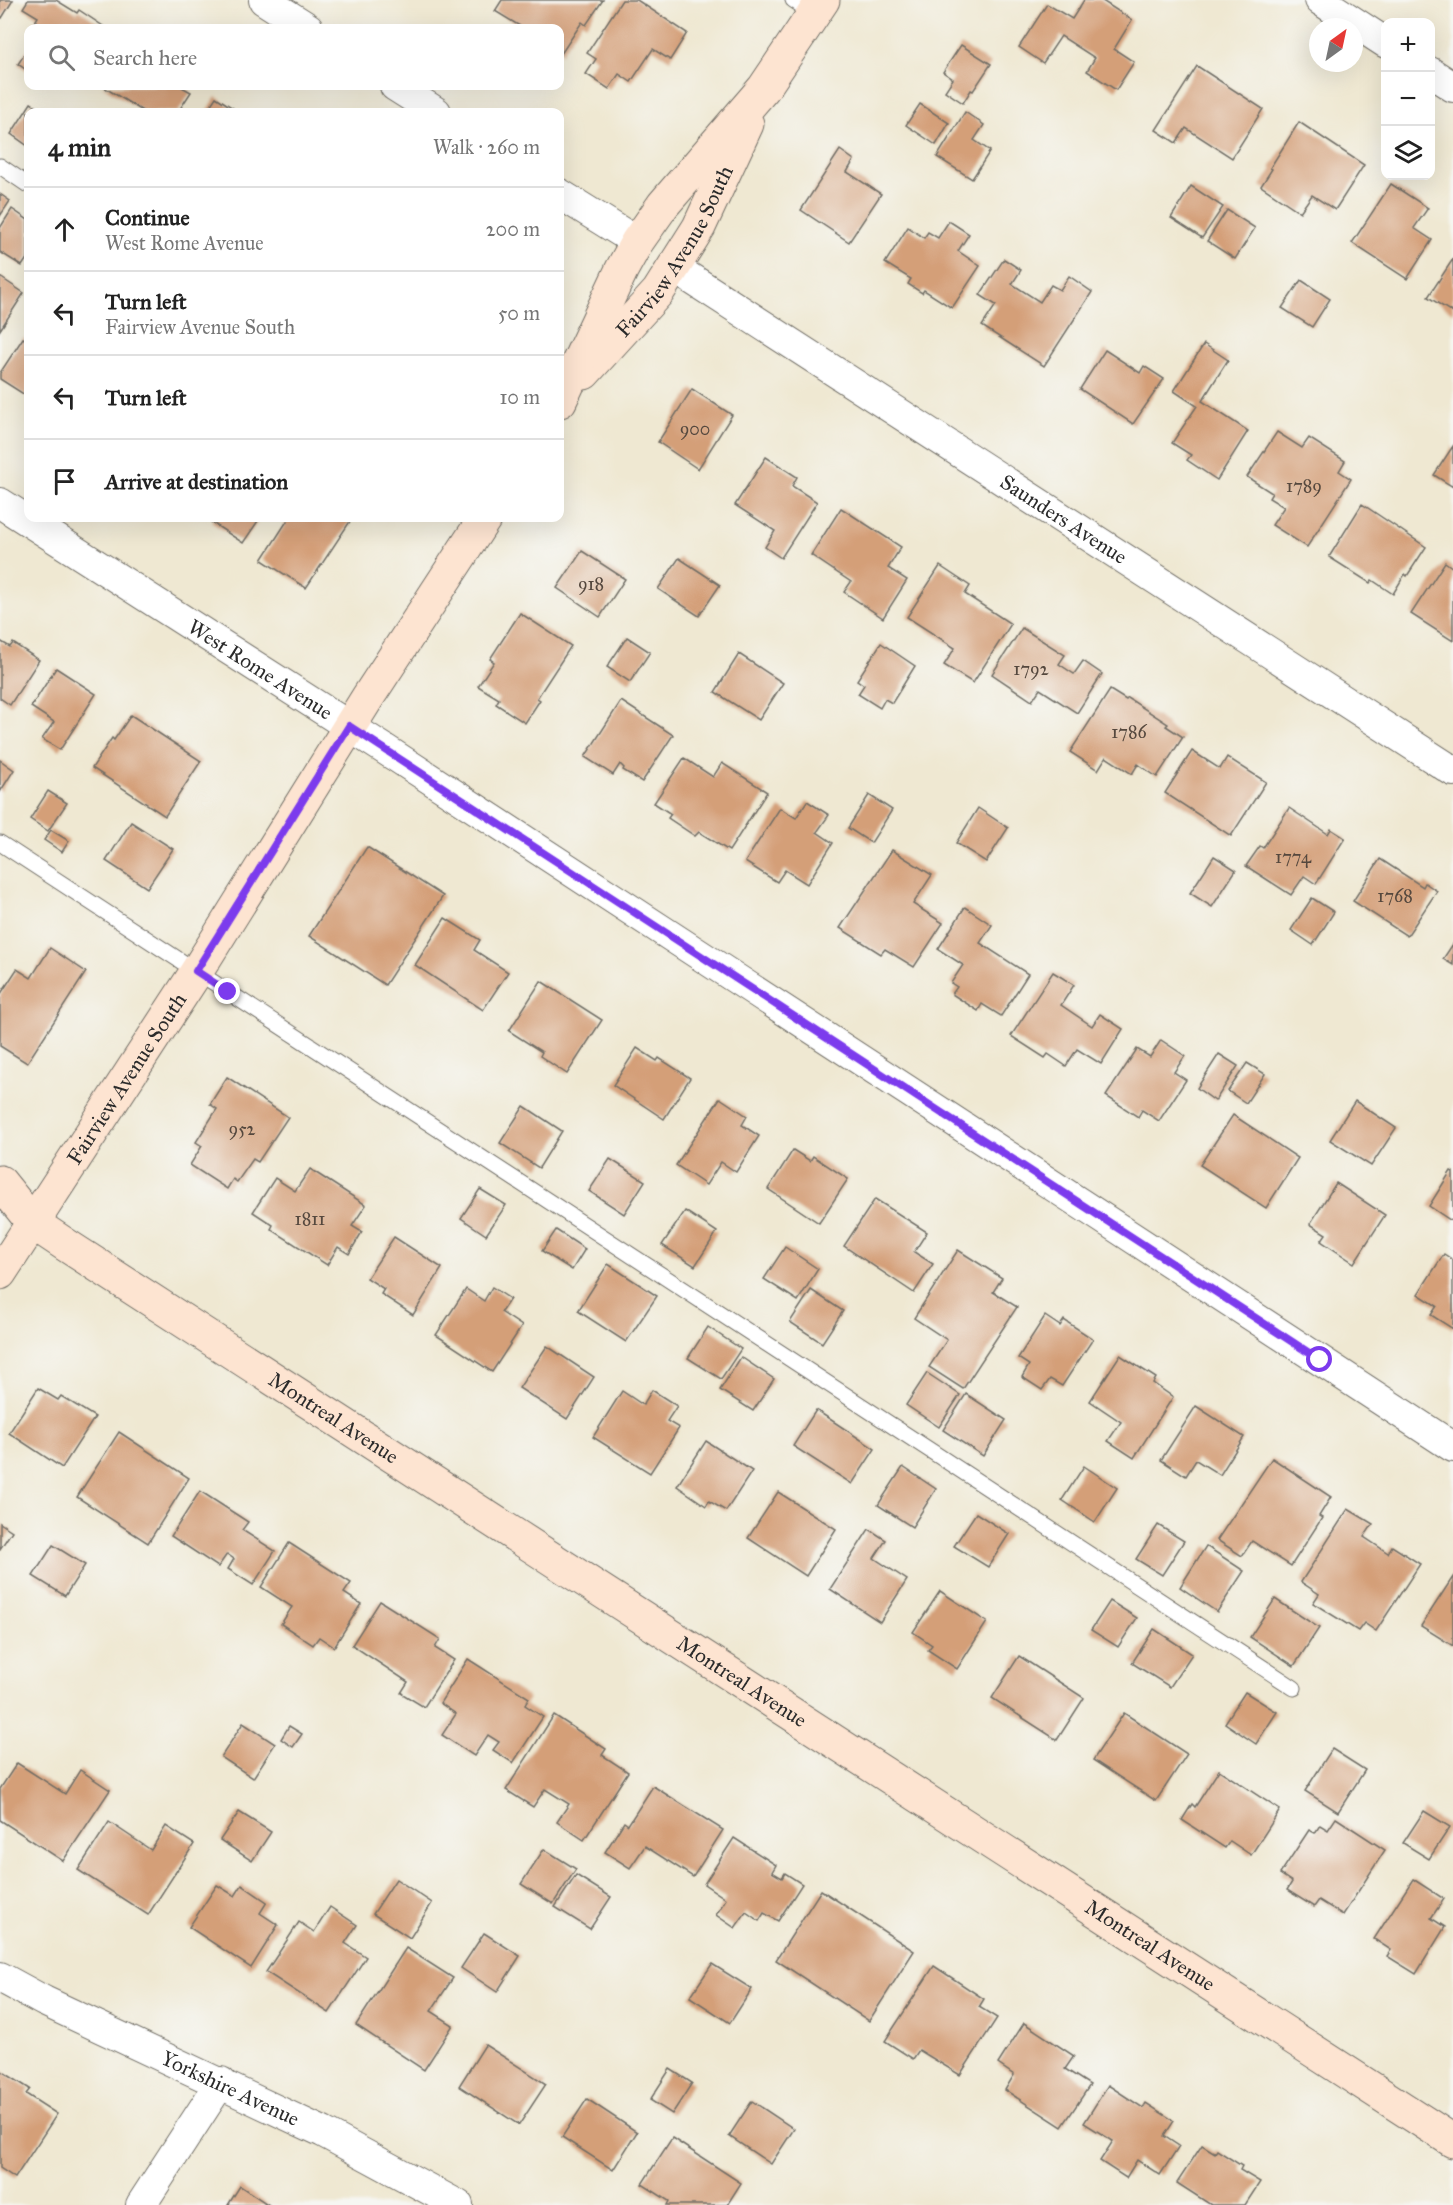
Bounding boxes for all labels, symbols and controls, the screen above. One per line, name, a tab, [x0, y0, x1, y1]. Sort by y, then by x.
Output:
north arrow	[1309, 18, 1363, 72]
map controls	[1381, 18, 1435, 180]
button: +	[1381, 18, 1435, 72]
search box	[24, 24, 564, 90]
icon: search	[45, 41, 78, 74]
text: Search here	[93, 44, 197, 71]
button: −	[1381, 72, 1435, 126]
button: layers	[1381, 126, 1435, 180]
text: 4 min	[48, 131, 111, 163]
text: Walk · 260 m	[433, 135, 540, 159]
street label: Fairview Avenue South	[610, 161, 739, 343]
text: Continue	[105, 204, 190, 231]
icon: ahead	[48, 213, 81, 246]
text: 200 m	[486, 217, 540, 241]
text: West Rome Avenue	[105, 231, 264, 255]
text: Turn left	[105, 288, 187, 315]
icon: left	[48, 297, 81, 330]
text: 50 m	[498, 301, 540, 325]
text: Fairview Avenue South	[105, 315, 295, 339]
icon: left	[48, 381, 81, 414]
text: Turn left	[105, 384, 187, 411]
text: 10 m	[499, 385, 540, 409]
house number: 900	[680, 418, 710, 440]
icon: arrive	[48, 465, 81, 498]
text: Arrive at destination	[105, 468, 288, 495]
street label: Saunders Avenue	[995, 469, 1132, 570]
house number: 1789	[1286, 475, 1322, 497]
house number: 918	[578, 573, 604, 595]
street label: West Rome Avenue	[183, 614, 338, 726]
house number: 1792	[1013, 658, 1049, 680]
house number: 1786	[1111, 721, 1148, 743]
house number: 1774	[1275, 846, 1312, 868]
house number: 1768	[1377, 885, 1413, 907]
route end	[214, 978, 240, 1004]
street label: Fairview Avenue South	[61, 988, 192, 1169]
house number: 952	[229, 1118, 256, 1140]
house number: 1811	[295, 1208, 325, 1230]
route start	[1306, 1346, 1332, 1372]
street label: Montreal Avenue	[264, 1366, 404, 1470]
street label: Montreal Avenue	[672, 1630, 812, 1733]
street label: Montreal Avenue	[1080, 1894, 1220, 1997]
street label: Yorkshire Avenue	[157, 2045, 304, 2132]

